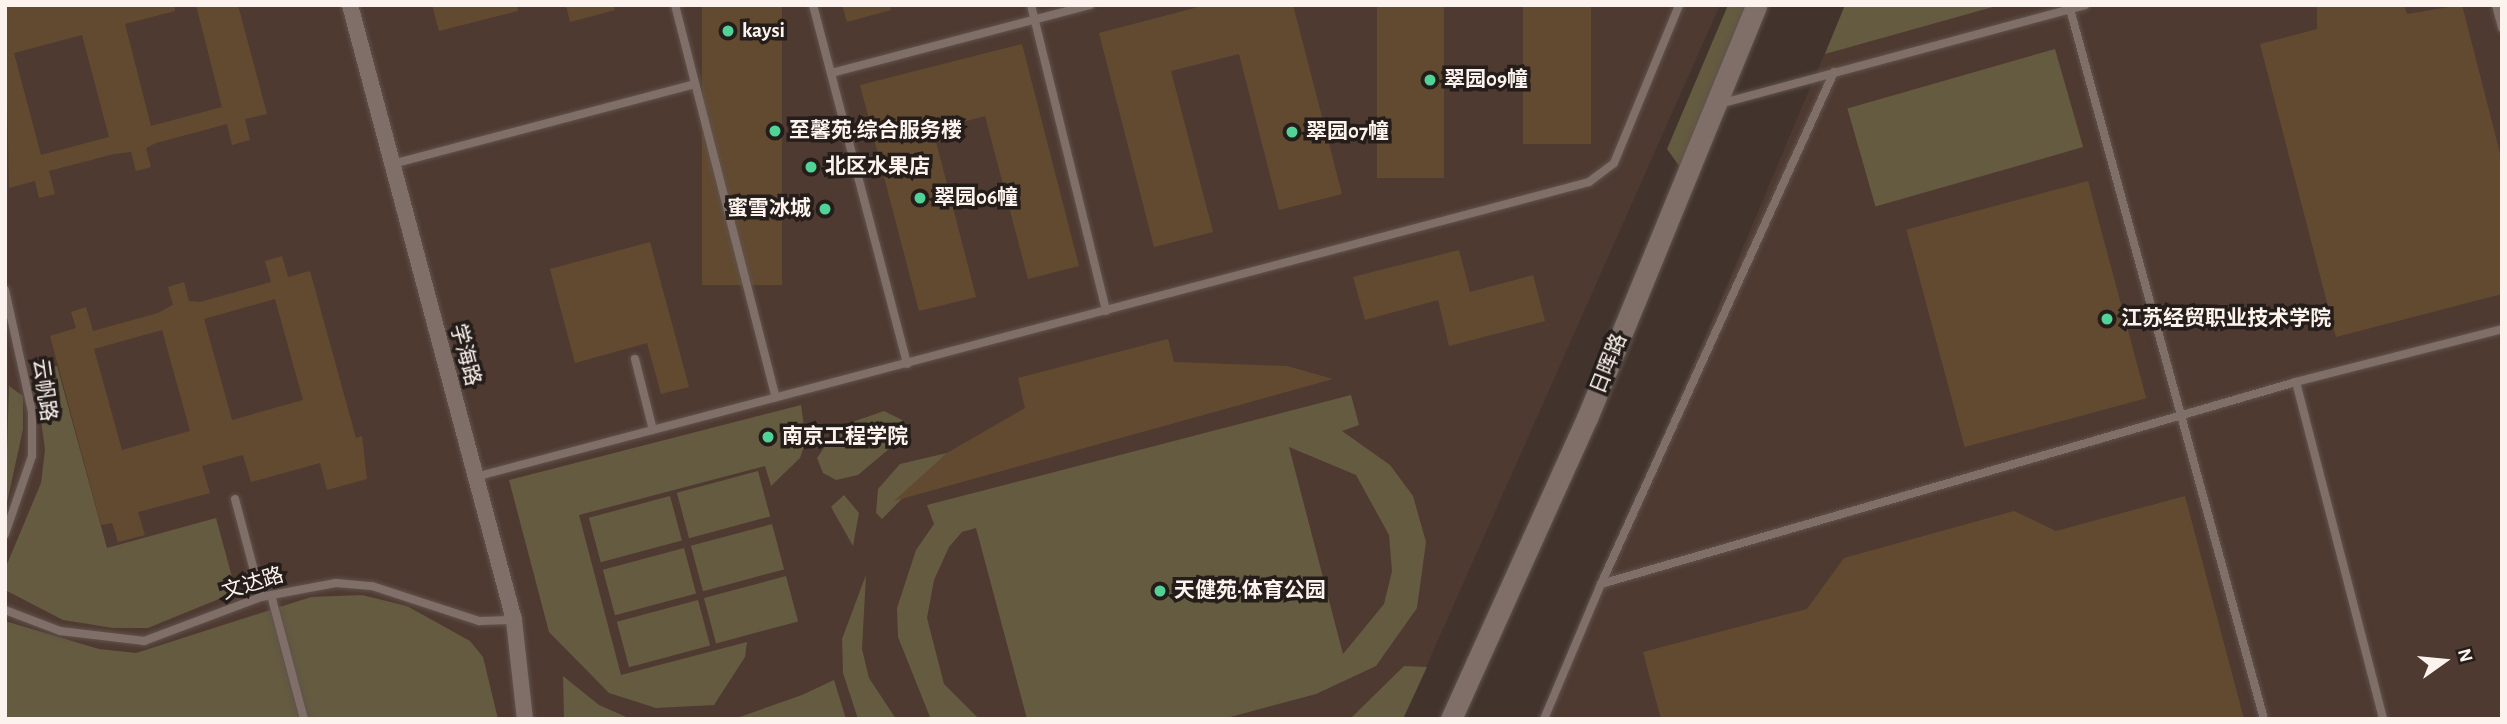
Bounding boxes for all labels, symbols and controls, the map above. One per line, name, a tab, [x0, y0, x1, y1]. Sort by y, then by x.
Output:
place label: kaysi	[742, 18, 785, 44]
marker: kaysi	[720, 23, 736, 39]
place label: 翠园09幢	[1444, 67, 1528, 93]
marker: 翠园09幢	[1422, 72, 1438, 88]
place label: 至馨苑·综合服务楼	[789, 118, 962, 144]
place label: 翠园07幢	[1306, 119, 1389, 145]
marker: 至馨苑·综合服务楼	[767, 123, 783, 139]
marker: 翠园07幢	[1284, 124, 1300, 140]
place label: 北区水果店	[825, 154, 930, 180]
marker: 北区水果店	[803, 159, 819, 175]
place label: 翠园06幢	[934, 185, 1018, 211]
marker: 翠园06幢	[912, 190, 928, 206]
place label: 蜜雪冰城	[727, 196, 811, 222]
marker: 蜜雪冰城	[817, 201, 833, 217]
place label: 江苏经贸职业技术学院	[2121, 306, 2331, 332]
marker: 江苏经贸职业技术学院	[2099, 311, 2115, 327]
street label: 学海路	[445, 321, 485, 389]
street label: 日晖路	[1586, 330, 1632, 398]
street label: 云帆路	[27, 357, 61, 423]
place label: 南京工程学院	[782, 424, 908, 450]
marker: 南京工程学院	[760, 429, 776, 445]
street label: 文达路	[219, 563, 287, 605]
place label: 天健苑·体育公园	[1174, 578, 1326, 604]
marker: 天健苑·体育公园	[1152, 583, 1168, 599]
north arrow	[2409, 626, 2479, 696]
text: N	[2454, 647, 2476, 664]

